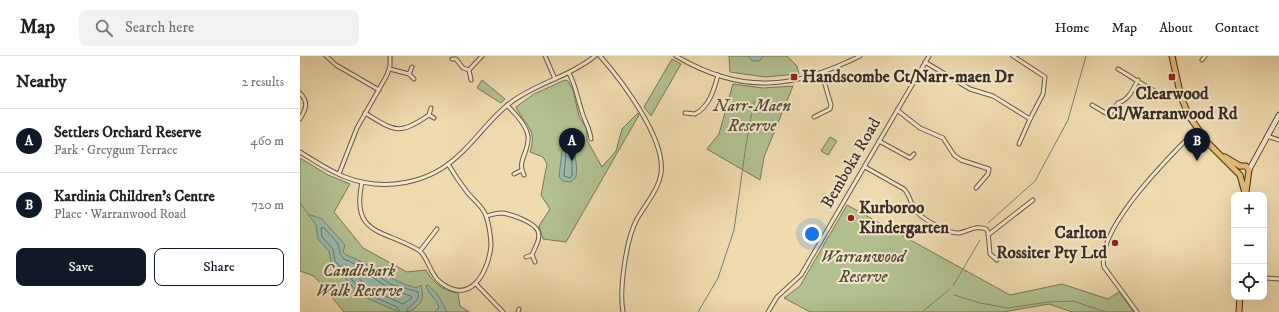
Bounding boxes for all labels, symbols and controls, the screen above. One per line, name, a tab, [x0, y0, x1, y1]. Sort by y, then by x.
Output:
search box	[79, 10, 359, 46]
text: Map	[20, 16, 55, 39]
icon: search	[93, 17, 115, 39]
text: Search here	[125, 18, 194, 37]
text: Home	[1055, 19, 1089, 37]
text: Map	[1111, 19, 1137, 37]
text: About	[1159, 19, 1193, 37]
text: Contact	[1215, 19, 1259, 37]
place label: Handscombe Ct/Narr-maen Dr	[802, 66, 1014, 88]
text: Nearby	[16, 71, 66, 93]
marker: Handscombe Ct/Narr-maen Dr	[789, 72, 799, 82]
marker: Clearwood Cl/Warranwood Rd	[1167, 72, 1177, 82]
text: 2 results	[242, 74, 284, 90]
place label: Clearwood Cl/Warranwood Rd	[1107, 83, 1238, 125]
park label: Narr-Maen Reserve	[712, 95, 791, 137]
street label: Bemboka Road	[816, 113, 886, 212]
text: Settlers Orchard Reserve	[54, 123, 201, 142]
pin: A	[559, 128, 585, 161]
pin: B	[1184, 128, 1210, 161]
text: A	[25, 133, 33, 149]
text: 460 m	[250, 133, 284, 149]
text: Park · Greygum Terrace	[54, 142, 178, 158]
text: Kardinia Children's Centre	[54, 187, 215, 206]
map controls	[1231, 192, 1267, 300]
button: +	[1231, 192, 1267, 228]
text: B	[25, 197, 33, 213]
text: 720 m	[251, 197, 284, 213]
place label: Kurboroo Kindergarten	[859, 197, 949, 239]
text: Place · Warranwood Road	[54, 206, 186, 222]
marker: Kurboroo Kindergarten	[846, 213, 856, 223]
place label: Carlton Rossiter Pty Ltd	[996, 222, 1108, 264]
your location	[802, 224, 822, 244]
button: −	[1231, 228, 1267, 264]
marker: Carlton Rossiter Pty Ltd	[1110, 238, 1120, 248]
park label: Warranwood Reserve	[821, 246, 908, 288]
button: Save	[16, 248, 146, 286]
button: Share	[154, 248, 284, 286]
park label: Candlebark Walk Reserve	[316, 260, 403, 302]
button: locate	[1231, 264, 1267, 300]

